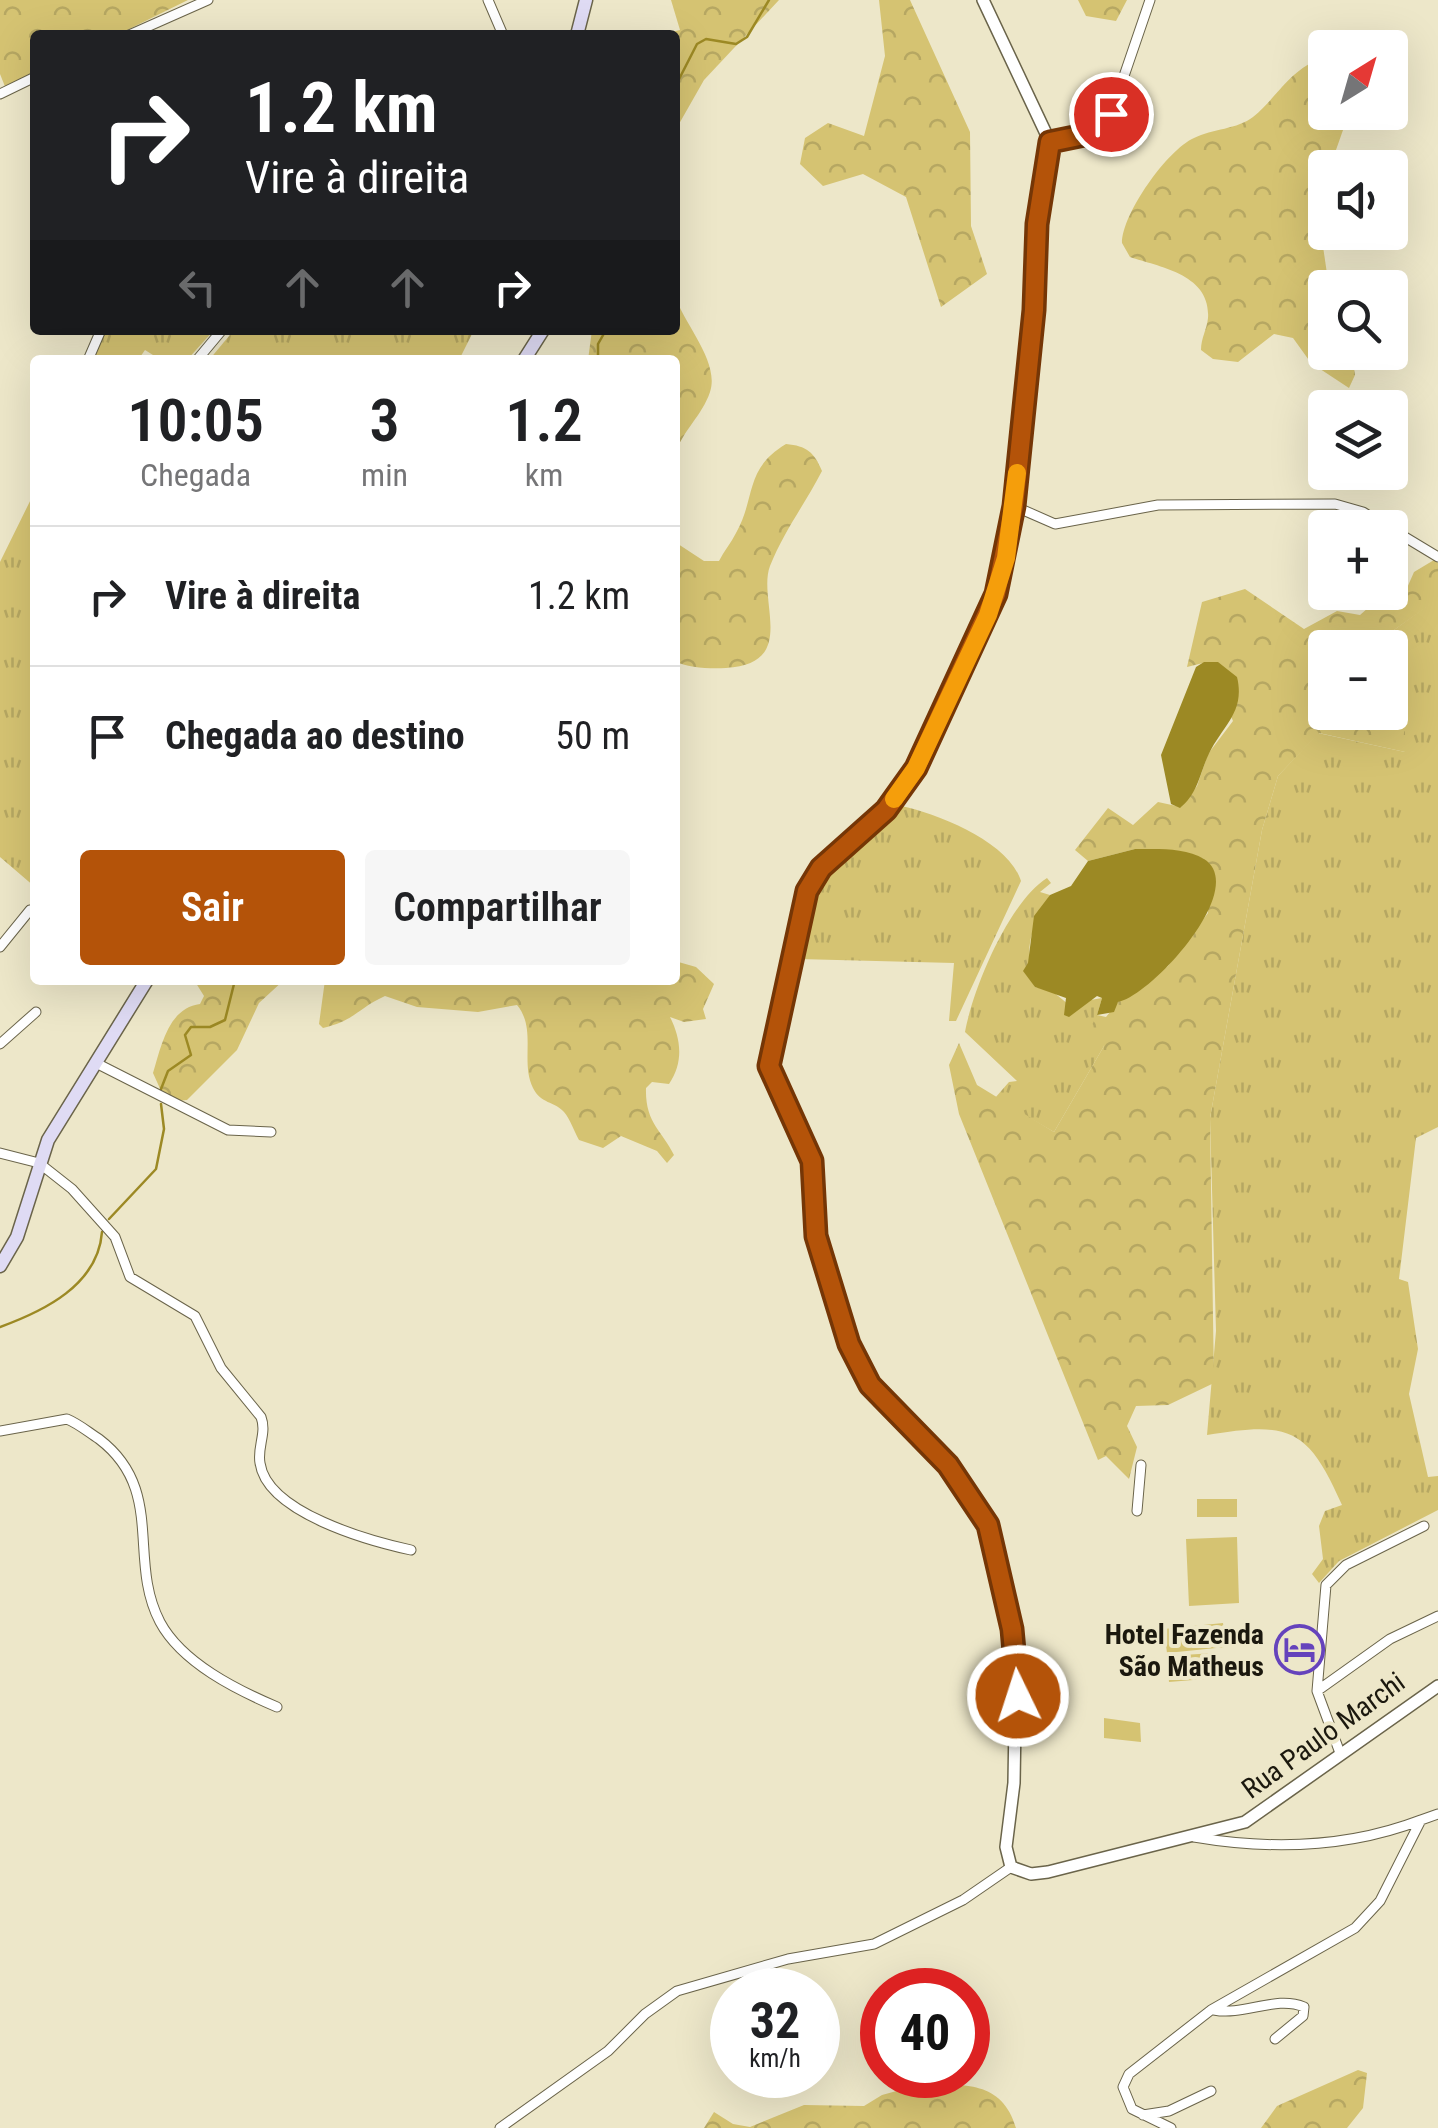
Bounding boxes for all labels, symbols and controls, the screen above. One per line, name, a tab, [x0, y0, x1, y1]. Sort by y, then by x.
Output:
north arrow	[1308, 30, 1408, 130]
map controls	[1308, 30, 1408, 730]
text: 1.2 km	[245, 67, 438, 149]
icon: right	[80, 70, 210, 200]
pin	[1069, 72, 1154, 157]
icon: arrive	[1084, 87, 1139, 142]
button: sound	[1308, 150, 1408, 250]
text: Vire à direita	[245, 151, 469, 204]
icon: left	[170, 260, 225, 315]
icon: ahead	[275, 260, 330, 315]
icon: ahead	[380, 260, 435, 315]
icon: right	[485, 260, 540, 315]
button: search	[1308, 270, 1408, 370]
text: 10:05	[127, 385, 264, 456]
text: 3	[369, 385, 400, 456]
text: 1.2	[505, 385, 583, 456]
button: layers	[1308, 390, 1408, 490]
text: Chegada	[140, 456, 251, 494]
text: min	[361, 456, 408, 494]
text: km	[525, 456, 563, 494]
button: +	[1308, 510, 1408, 610]
icon: right	[80, 569, 135, 624]
text: Vire à direita	[165, 574, 360, 618]
text: 1.2 km	[528, 574, 630, 618]
button: −	[1308, 630, 1408, 730]
icon: arrive	[80, 709, 135, 764]
text: Chegada ao destino	[165, 714, 465, 758]
text: 50 m	[555, 714, 630, 758]
button: Sair	[80, 850, 345, 965]
button: Compartilhar	[365, 850, 630, 965]
place label: Hotel Fazenda São Matheus	[1105, 1618, 1264, 1683]
hotel icon: Hotel Fazenda São Matheus	[1273, 1624, 1325, 1676]
position arrow	[966, 1644, 1070, 1748]
street label: Rua Paulo Marchi	[1235, 1665, 1411, 1806]
speed limit sign: 40	[860, 1968, 990, 2098]
text: 32	[750, 1992, 800, 2050]
text: km/h	[749, 2044, 801, 2073]

